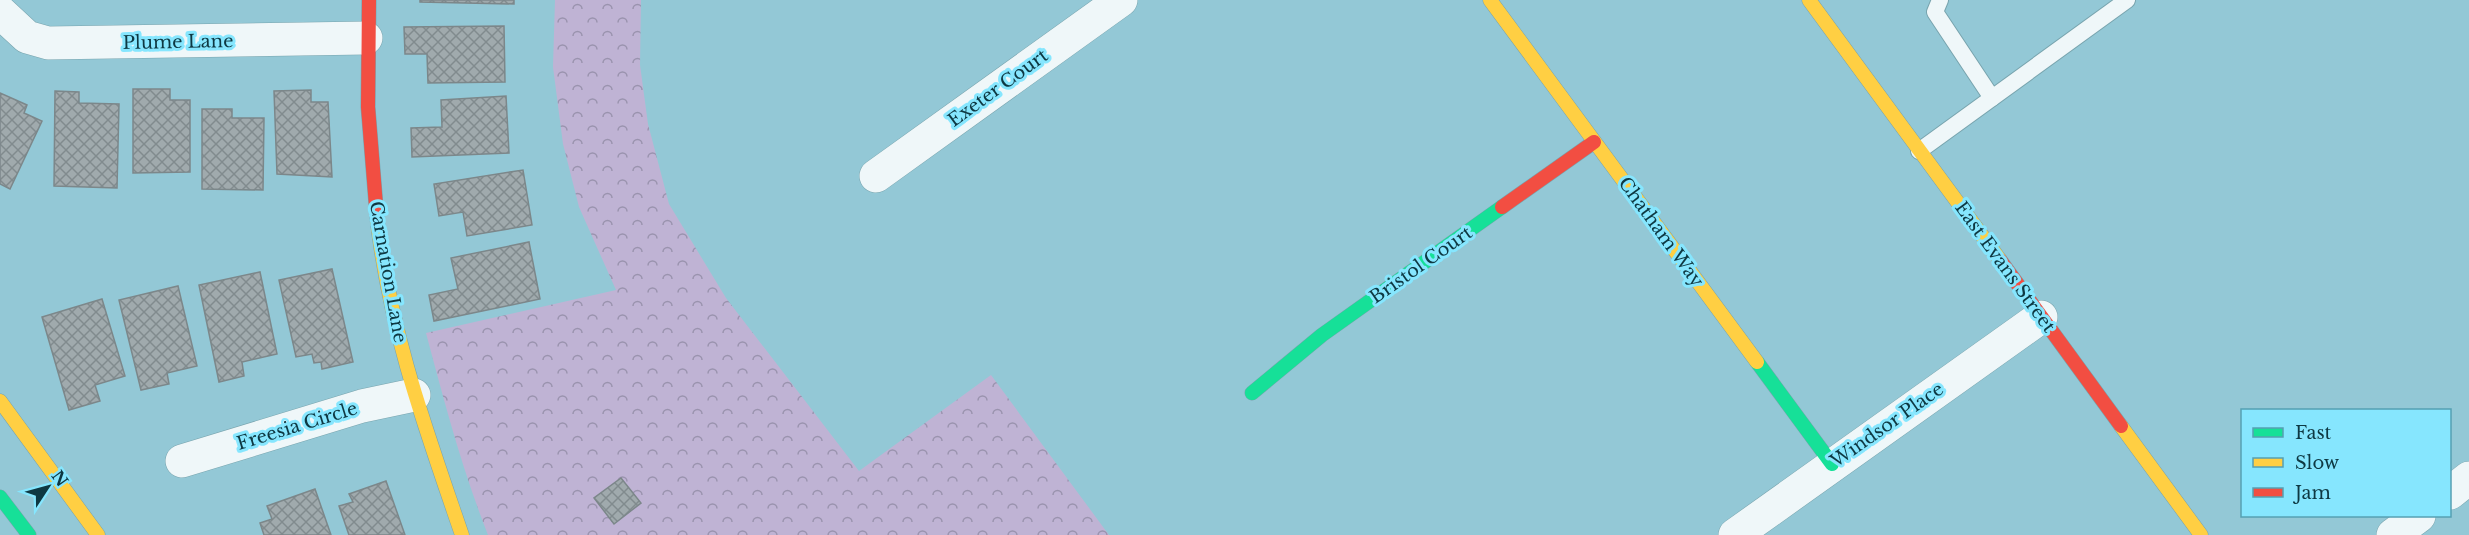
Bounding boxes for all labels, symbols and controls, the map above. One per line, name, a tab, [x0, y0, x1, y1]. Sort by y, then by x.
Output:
street label: Plume Lane	[122, 30, 234, 54]
street label: Exeter Court	[944, 44, 1052, 132]
street label: Chatham Way	[1614, 173, 1709, 292]
street label: East Evans Street	[1950, 197, 2060, 337]
street label: Carnation Lane	[365, 199, 411, 345]
street label: Bristol Court	[1366, 221, 1477, 308]
street label: Windsor Place	[1825, 378, 1948, 473]
street label: Freesia Circle	[234, 397, 360, 455]
legend	[2241, 409, 2451, 517]
text: Fast	[2295, 422, 2332, 444]
text: Slow	[2295, 452, 2340, 474]
north arrow	[18, 457, 78, 517]
text: N	[48, 466, 73, 490]
text: Jam	[2293, 482, 2331, 504]

